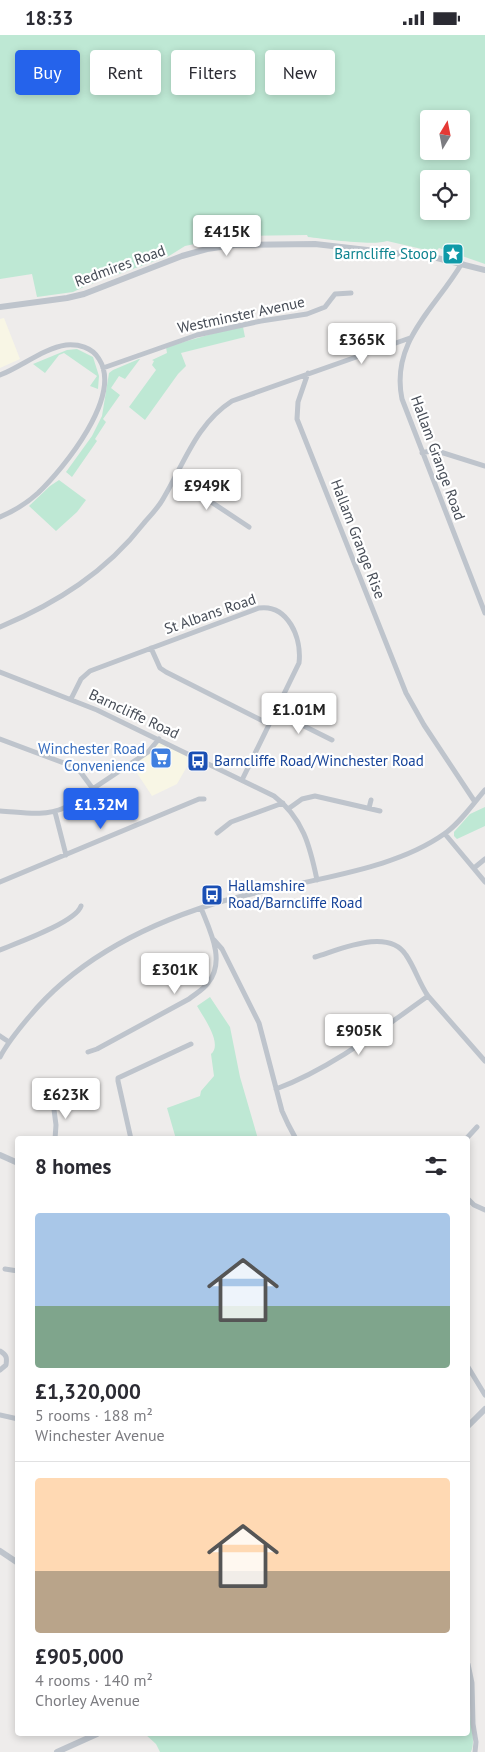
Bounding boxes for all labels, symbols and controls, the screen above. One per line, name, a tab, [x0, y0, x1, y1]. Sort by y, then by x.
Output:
text: 18:33	[25, 6, 73, 30]
chip: Buy	[15, 50, 80, 95]
chip: Rent	[90, 50, 161, 95]
chip: Filters	[171, 50, 255, 95]
chip: New	[265, 50, 335, 95]
north arrow	[420, 110, 470, 160]
map controls	[420, 110, 470, 220]
button: locate	[420, 170, 470, 220]
pin: £415K	[192, 215, 262, 257]
text: £415K	[204, 221, 250, 241]
street label: Redmires Road	[72, 240, 168, 291]
place icon: Barncliffe Stoop	[441, 242, 465, 266]
place label: Barncliffe Stoop	[334, 244, 437, 263]
street label: Westminster Avenue	[176, 292, 306, 337]
pin: £365K	[327, 323, 397, 365]
text: £365K	[339, 329, 385, 349]
street label: Hallam Grange Road	[407, 393, 470, 523]
pin: £949K	[172, 469, 242, 511]
text: £949K	[184, 475, 230, 495]
street label: Hallam Grange Rise	[327, 476, 390, 601]
street label: St Albans Road	[162, 589, 258, 638]
street label: Barncliffe Road	[86, 684, 182, 743]
pin: £1.01M	[258, 693, 340, 735]
text: £1.01M	[272, 699, 326, 719]
place label: Winchester Road Convenience	[38, 739, 145, 775]
supermarket icon: Winchester Road Convenience	[149, 746, 173, 770]
bus stop icon: Barncliffe Road/Winchester Road	[186, 749, 210, 773]
place label: Barncliffe Road/Winchester Road	[214, 751, 424, 770]
pin: £1.32M	[60, 787, 142, 830]
text: £1.32M	[74, 794, 128, 814]
place label: Hallamshire Road/Barncliffe Road	[228, 876, 363, 912]
bus stop icon: Hallamshire Road/Barncliffe Road	[200, 883, 224, 907]
pin: £301K	[140, 953, 210, 995]
text: £301K	[152, 959, 198, 979]
pin: £905K	[324, 1013, 394, 1056]
text: £905K	[336, 1020, 382, 1040]
pin: £623K	[31, 1077, 101, 1120]
text: £623K	[43, 1084, 89, 1104]
icon: filters	[422, 1152, 450, 1180]
text: 8 homes	[35, 1153, 111, 1180]
icon: home	[198, 1245, 288, 1335]
text: £1,320,000	[35, 1378, 141, 1405]
text: 5 rooms · 188 m²	[35, 1405, 153, 1425]
text: Winchester Avenue	[35, 1425, 165, 1445]
icon: home	[198, 1511, 288, 1601]
text: £905,000	[35, 1643, 124, 1670]
text: 4 rooms · 140 m²	[35, 1670, 153, 1690]
text: Chorley Avenue	[35, 1690, 140, 1710]

